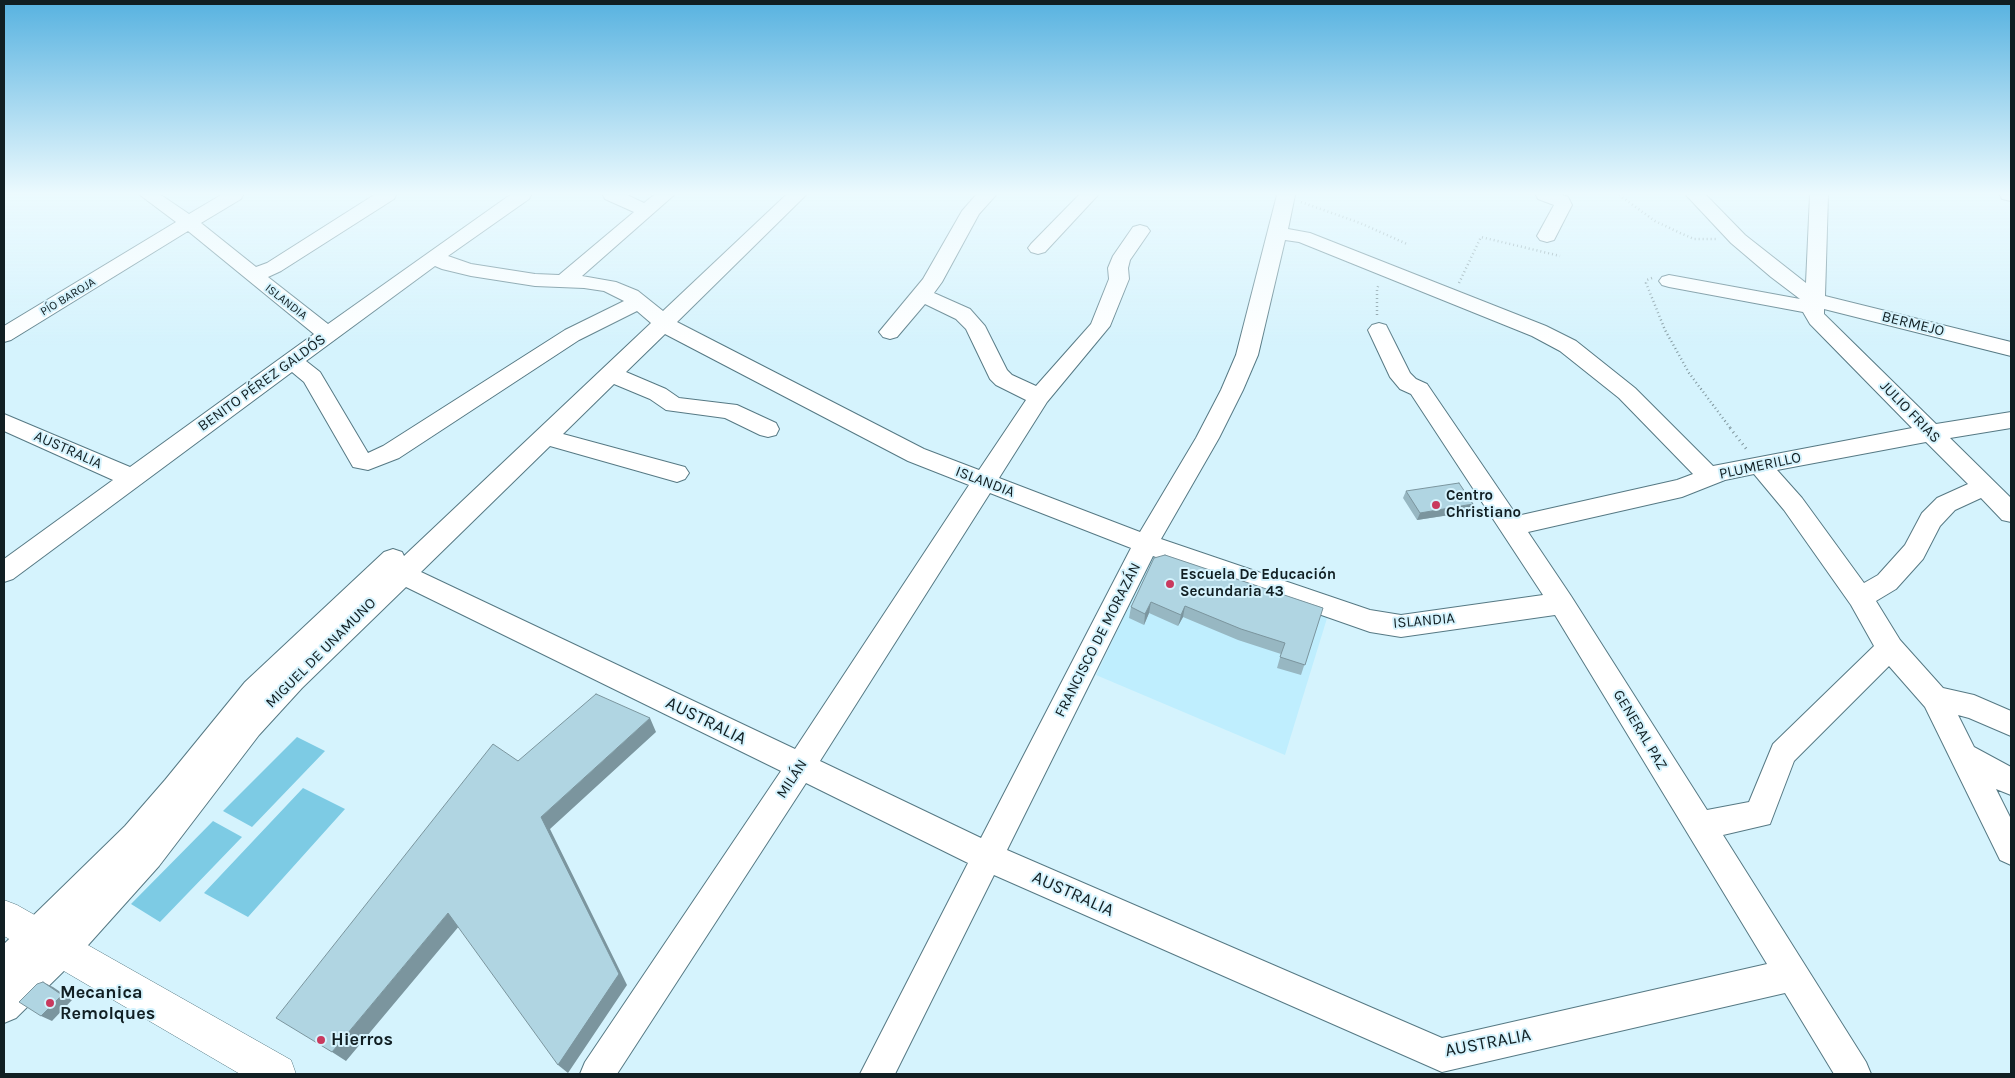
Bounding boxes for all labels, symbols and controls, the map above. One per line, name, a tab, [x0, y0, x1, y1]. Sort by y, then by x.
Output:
street label: PÍO BAROJA	[38, 275, 98, 319]
street label: ISLANDIA	[262, 281, 310, 323]
street label: BERMEJO	[1880, 308, 1946, 340]
street label: BENITO PÉREZ GALDÓS	[195, 331, 329, 435]
street label: JULIO FRIAS	[1876, 377, 1944, 447]
street label: AUSTRALIA	[31, 427, 105, 473]
street label: PLUMERILLO	[1717, 449, 1803, 483]
street label: ISLANDIA	[953, 463, 1017, 501]
place label: Centro Christiano	[1446, 487, 1521, 522]
marker: Centro Christiano	[1430, 499, 1442, 511]
street label: FRANCISCO DE MORAZÁN	[1051, 560, 1145, 720]
place label: Escuela De Educación Secundaria 43	[1180, 566, 1336, 601]
marker: Escuela De Educación Secundaria 43	[1164, 578, 1176, 590]
street label: MIGUEL DE UNAMUNO	[262, 594, 380, 712]
street label: ISLANDIA	[1392, 609, 1456, 633]
street label: GENERAL PAZ	[1609, 687, 1671, 773]
street label: AUSTRALIA	[662, 692, 750, 750]
street label: MILÁN	[773, 756, 811, 802]
street label: AUSTRALIA	[1029, 866, 1117, 922]
place label: Mecanica Remolques	[60, 982, 155, 1024]
marker: Mecanica Remolques	[44, 997, 56, 1009]
street label: AUSTRALIA	[1443, 1024, 1533, 1062]
place label: Hierros	[331, 1029, 393, 1051]
marker: Hierros	[315, 1034, 327, 1046]

